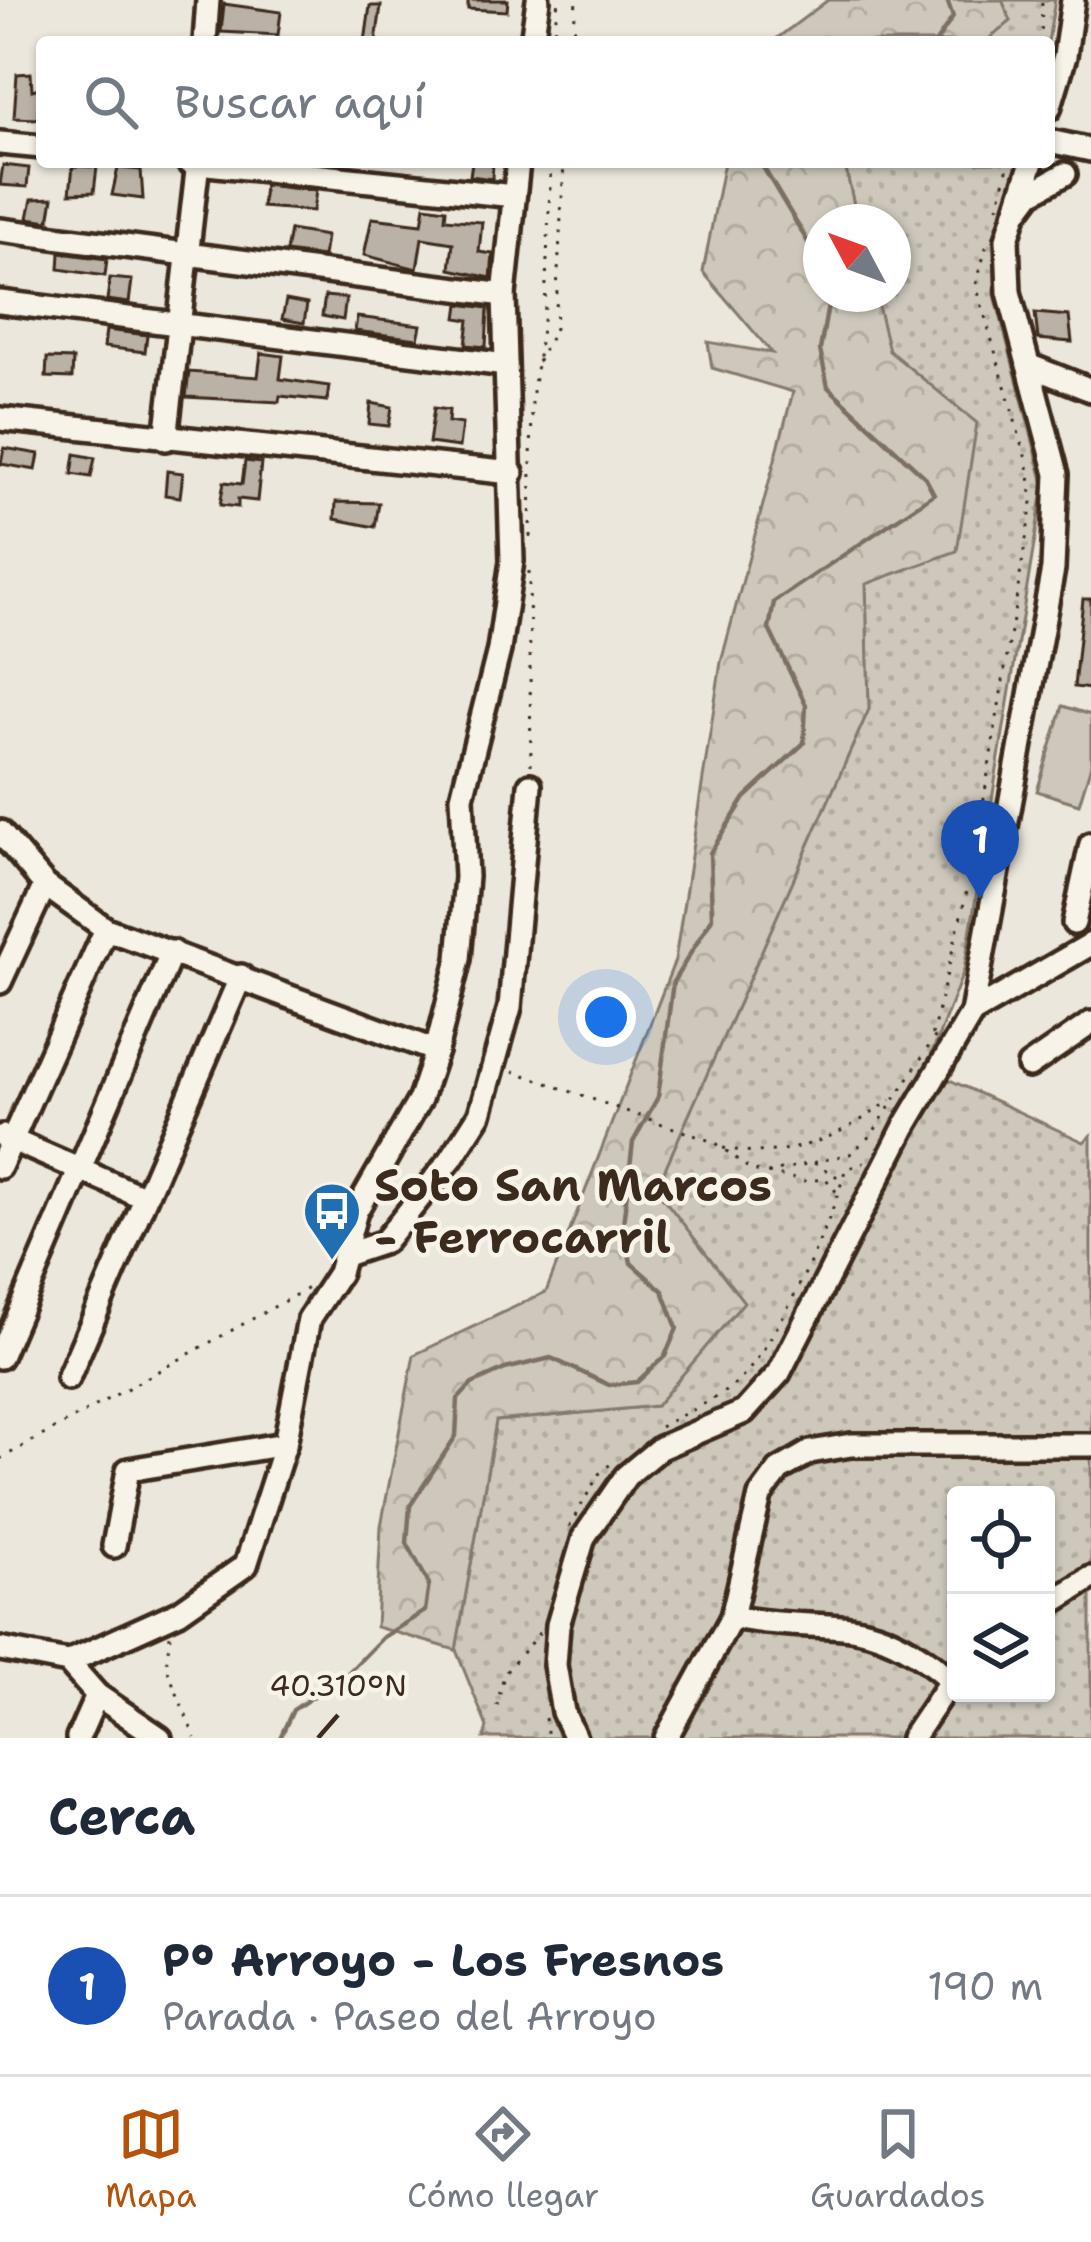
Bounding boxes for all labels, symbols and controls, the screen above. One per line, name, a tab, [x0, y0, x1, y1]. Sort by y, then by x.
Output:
search box	[36, 36, 1055, 168]
icon: search	[78, 69, 144, 135]
text: Buscar aquí	[174, 72, 426, 132]
north arrow	[803, 204, 911, 312]
pin: 1	[941, 800, 1019, 899]
your location	[576, 987, 636, 1047]
place label: Soto San Marcos - Ferrocarril	[374, 1155, 772, 1267]
bus stop icon: Soto San Marcos - Ferrocarril	[301, 1180, 363, 1262]
map controls	[947, 1486, 1055, 1702]
button: locate	[947, 1486, 1055, 1594]
button: layers	[947, 1594, 1055, 1702]
text: 40.310°N	[269, 1665, 407, 1706]
text: Cerca	[48, 1782, 195, 1850]
text: Pº Arroyo - Los Fresnos	[162, 1930, 724, 1990]
text: 1	[78, 1960, 96, 2012]
text: 190 m	[927, 1960, 1043, 2012]
text: Parada · Paseo del Arroyo	[162, 1990, 657, 2042]
tab: Mapa	[105, 2101, 197, 2218]
tab: Cómo llegar	[407, 2101, 599, 2218]
tab: Guardados	[810, 2101, 986, 2218]

